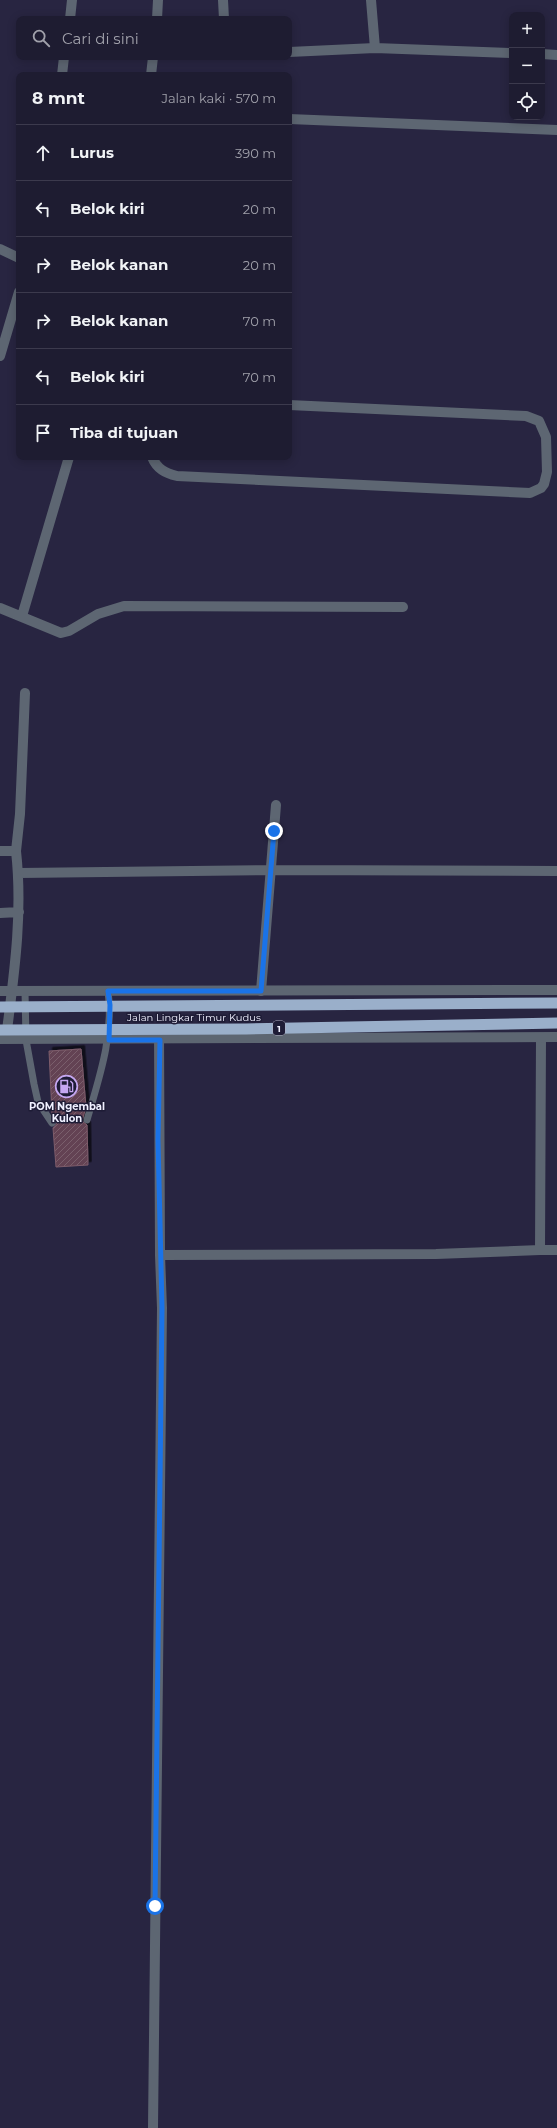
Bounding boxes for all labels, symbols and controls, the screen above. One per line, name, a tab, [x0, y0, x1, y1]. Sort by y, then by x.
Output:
map controls	[509, 12, 545, 120]
button: +	[509, 12, 545, 48]
search box	[16, 16, 292, 60]
icon: search	[30, 27, 52, 49]
text: Cari di sini	[62, 29, 139, 48]
button: −	[509, 48, 545, 84]
button: locate	[509, 84, 545, 120]
text: 8 mnt	[32, 88, 85, 108]
text: Jalan kaki · 570 m	[161, 90, 276, 106]
icon: ahead	[32, 142, 54, 164]
text: Lurus	[70, 143, 114, 162]
text: 390 m	[235, 145, 276, 161]
icon: left	[32, 198, 54, 220]
text: Belok kiri	[70, 199, 145, 218]
text: 20 m	[243, 201, 276, 217]
icon: right	[32, 254, 54, 276]
text: Belok kanan	[70, 255, 168, 274]
text: 20 m	[243, 257, 276, 273]
icon: right	[32, 310, 54, 332]
text: Belok kanan	[70, 311, 168, 330]
text: 70 m	[243, 313, 276, 329]
icon: left	[32, 366, 54, 388]
text: Belok kiri	[70, 367, 145, 386]
text: 70 m	[243, 369, 276, 385]
icon: arrive	[32, 422, 54, 444]
text: Tiba di tujuan	[70, 423, 178, 442]
route end	[265, 822, 283, 840]
street label: Jalan Lingkar Timur Kudus	[126, 1011, 261, 1024]
road number: 1	[273, 1021, 285, 1035]
fuel station icon: POM Ngembal Kulon	[54, 1073, 80, 1099]
place label: POM Ngembal Kulon	[29, 1100, 105, 1125]
route start	[146, 1897, 164, 1915]

